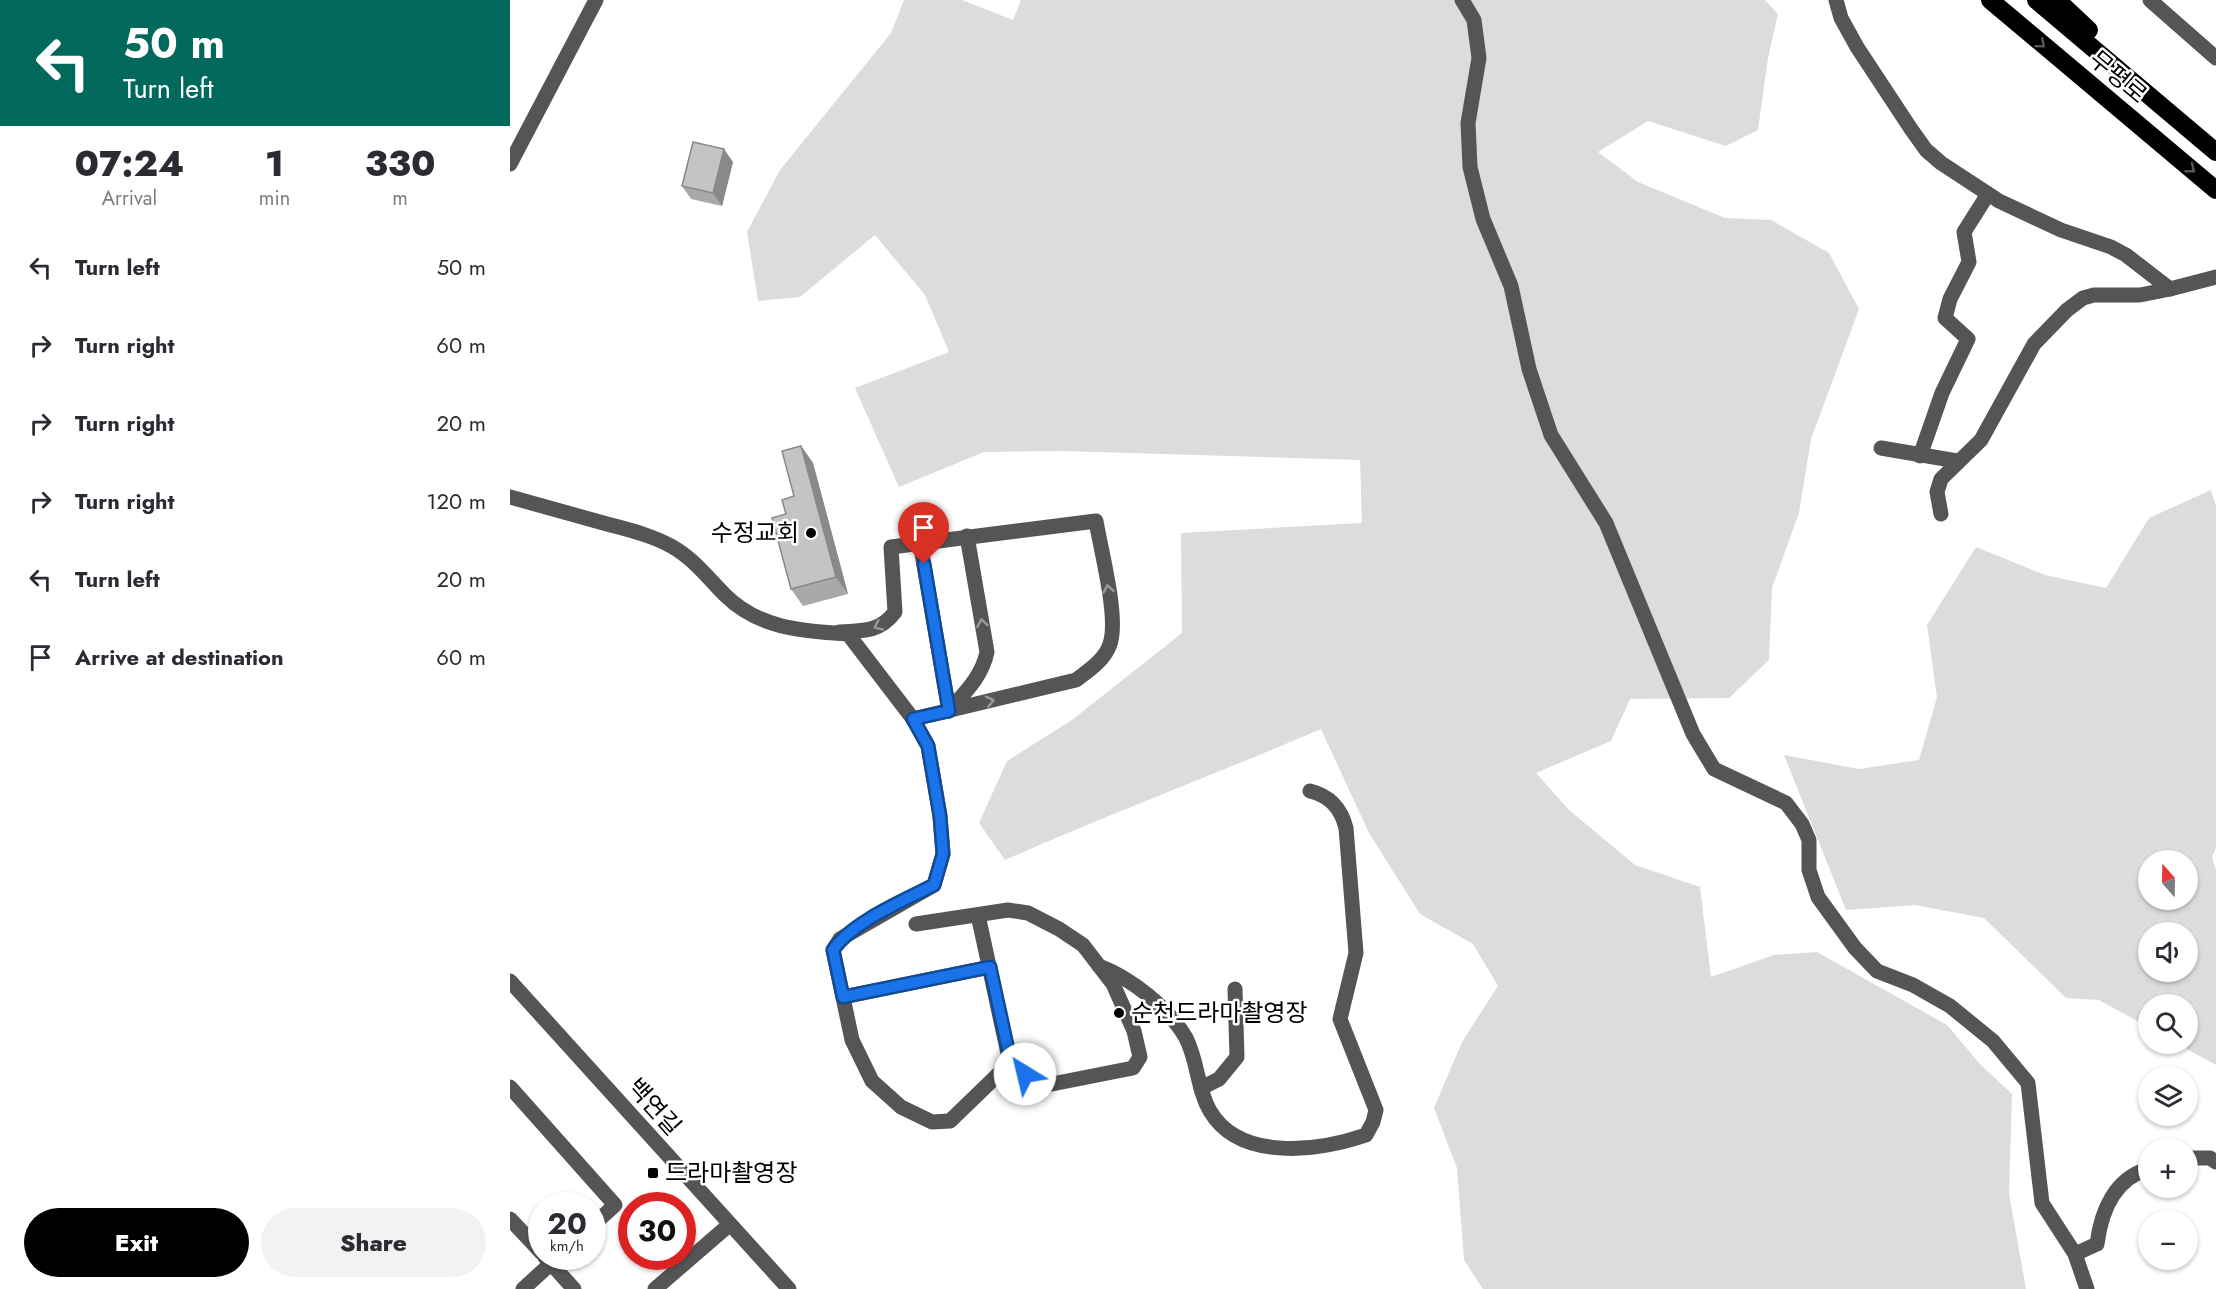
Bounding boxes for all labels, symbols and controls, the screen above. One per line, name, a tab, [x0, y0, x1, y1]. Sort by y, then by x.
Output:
text: 50 m	[123, 13, 225, 74]
icon: left	[24, 24, 102, 102]
one-way arrow	[2034, 36, 2045, 47]
street label: 무평로	[2082, 42, 2155, 111]
text: Turn left	[123, 69, 213, 108]
text: 07:24	[75, 137, 184, 189]
text: 1	[265, 137, 284, 189]
text: 330	[365, 137, 435, 189]
one-way arrow	[2184, 162, 2195, 173]
text: Arrival	[102, 184, 157, 213]
text: min	[259, 184, 290, 213]
text: m	[392, 184, 408, 213]
icon: left	[24, 251, 57, 284]
text: Turn left	[75, 251, 160, 283]
text: 50 m	[437, 251, 486, 283]
icon: right	[24, 329, 57, 362]
text: Turn right	[75, 329, 175, 361]
text: 60 m	[436, 329, 486, 361]
icon: right	[24, 407, 57, 440]
text: Turn right	[75, 407, 175, 439]
text: 20 m	[437, 407, 486, 439]
icon: right	[24, 485, 57, 518]
text: Turn right	[75, 485, 175, 517]
text: 120 m	[427, 485, 486, 517]
pin	[898, 502, 949, 564]
icon: arrive	[907, 511, 940, 544]
place label: 수정교회	[711, 515, 799, 550]
marker: 수정교회	[804, 526, 818, 540]
icon: left	[24, 563, 57, 596]
text: Turn left	[75, 563, 160, 595]
text: 20 m	[437, 563, 486, 595]
one-way arrow	[1102, 584, 1114, 593]
one-way arrow	[874, 619, 885, 631]
one-way arrow	[976, 619, 988, 628]
icon: arrive	[24, 641, 57, 674]
text: Arrive at destination	[75, 641, 284, 673]
text: 60 m	[436, 641, 486, 673]
one-way arrow	[985, 695, 995, 708]
north arrow	[2138, 850, 2198, 910]
map controls	[2138, 850, 2198, 1270]
button: sound	[2138, 922, 2198, 982]
button: search	[2138, 994, 2198, 1054]
place label: 순천드라마촬영장	[1131, 995, 1308, 1030]
marker: 순천드라마촬영장	[1112, 1006, 1126, 1020]
position arrow	[993, 1042, 1057, 1106]
button: layers	[2138, 1066, 2198, 1126]
street label: 백연길	[619, 1070, 690, 1143]
button: +	[2138, 1138, 2198, 1198]
place label: 드라마촬영장	[665, 1155, 797, 1190]
marker: 드라마촬영장	[646, 1166, 660, 1180]
speed limit sign: 30	[618, 1192, 696, 1270]
text: 20	[547, 1202, 587, 1245]
button: Exit	[24, 1208, 249, 1277]
button: Share	[261, 1208, 486, 1277]
button: −	[2138, 1210, 2198, 1270]
text: km/h	[550, 1235, 584, 1257]

